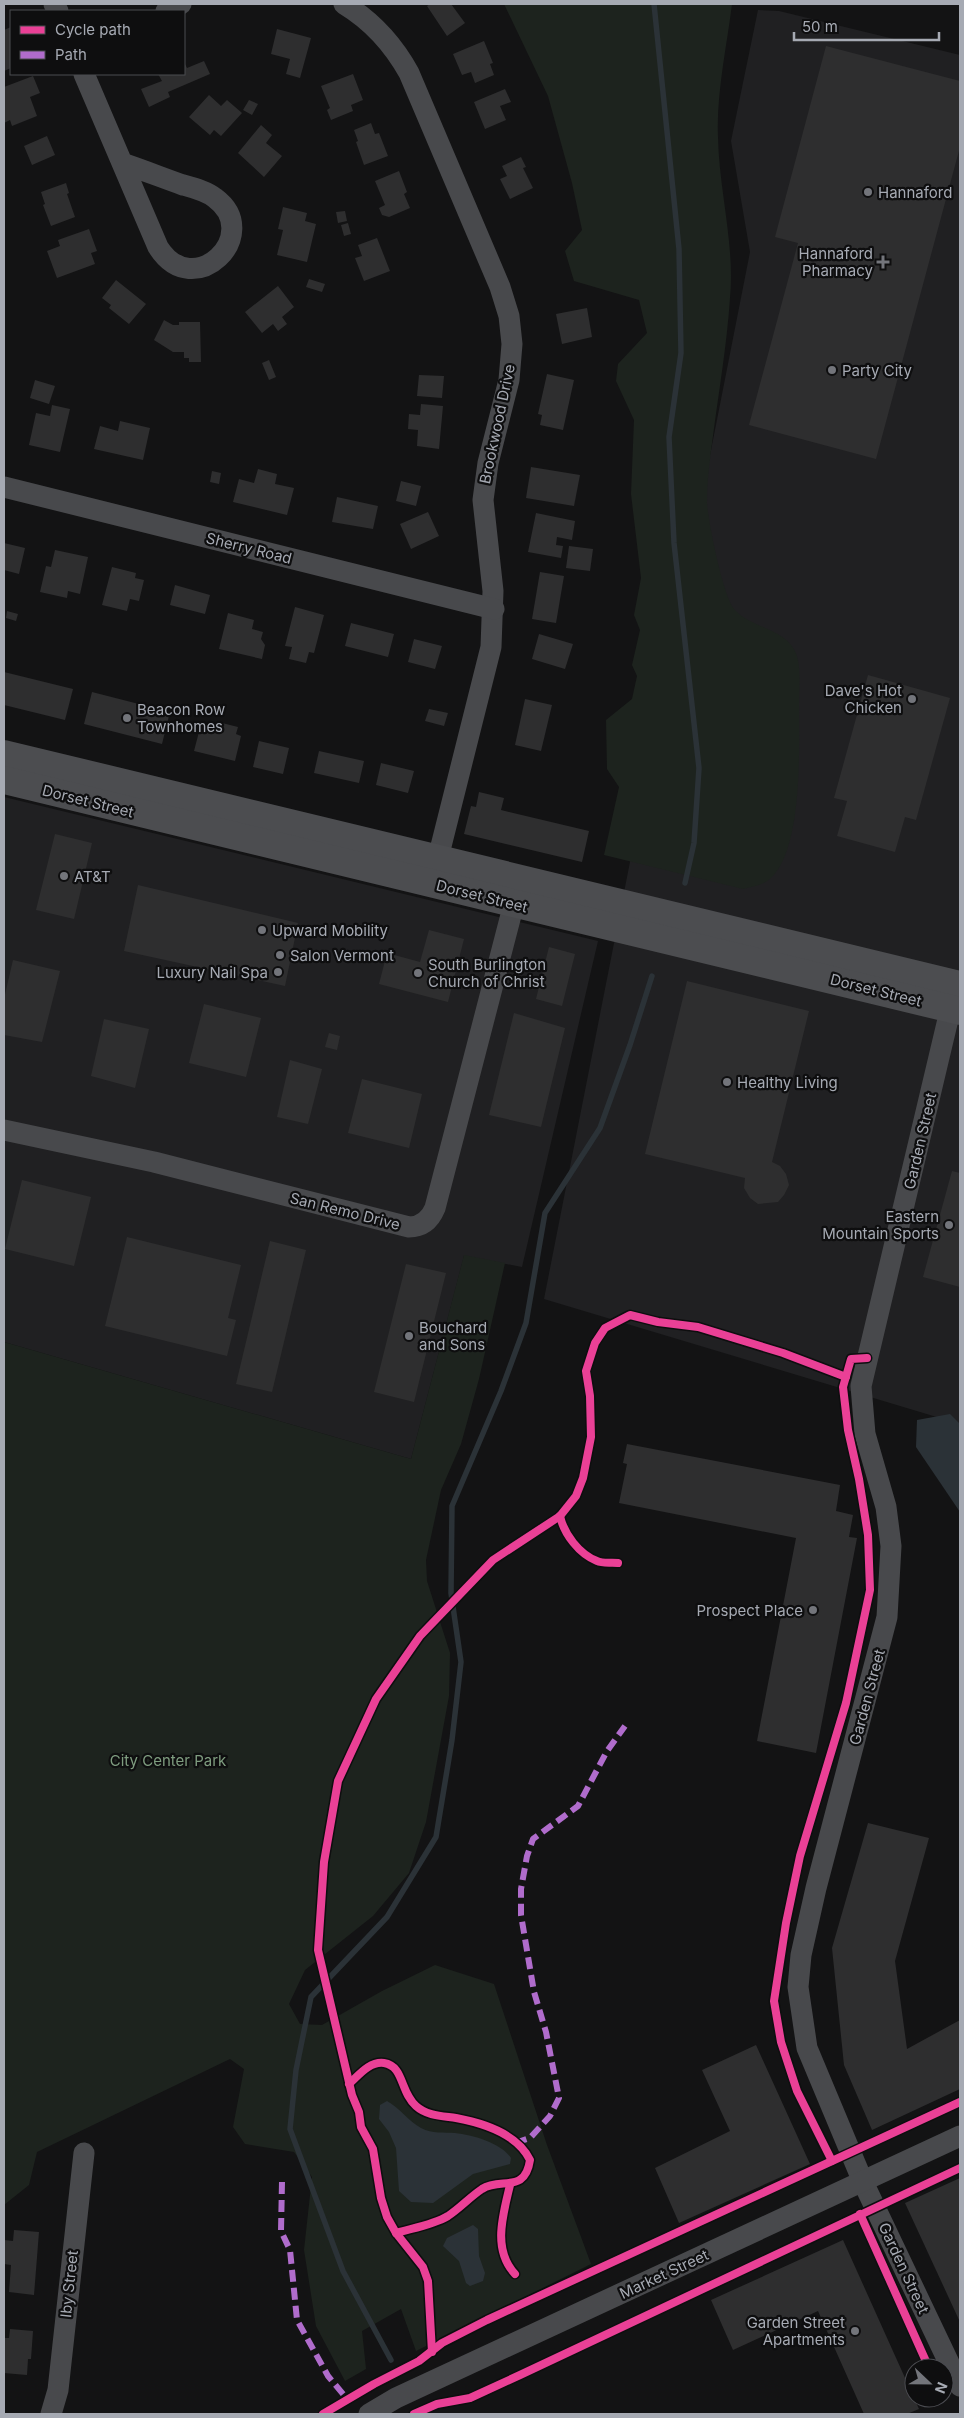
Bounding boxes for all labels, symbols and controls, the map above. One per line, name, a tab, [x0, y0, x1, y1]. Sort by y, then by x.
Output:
legend	[10, 10, 185, 75]
scale bar	[794, 10, 939, 42]
text: 50 m	[802, 17, 838, 36]
text: Cycle path	[55, 20, 131, 39]
text: Path	[55, 45, 87, 64]
place label: Hannaford	[878, 183, 952, 202]
marker: Hannaford	[862, 186, 874, 198]
place label: Hannaford Pharmacy	[799, 244, 874, 280]
marker: Hannaford Pharmacy	[877, 256, 889, 268]
place label: Party City	[842, 361, 913, 380]
street label: Brookwood Drive	[475, 362, 519, 486]
marker: Party City	[826, 364, 838, 376]
street label: Sherry Road	[204, 528, 294, 568]
place label: Dave's Hot Chicken	[825, 681, 902, 717]
marker: Dave's Hot Chicken	[906, 693, 918, 705]
place label: Beacon Row Townhomes	[137, 700, 225, 736]
marker: Beacon Row Townhomes	[121, 712, 133, 724]
street label: Dorset Street	[40, 780, 136, 822]
place label: AT&T	[74, 867, 111, 886]
marker: AT&T	[58, 870, 70, 882]
street label: Dorset Street	[434, 875, 530, 917]
place label: Upward Mobility	[272, 921, 388, 940]
marker: Upward Mobility	[256, 924, 268, 936]
place label: Salon Vermont	[290, 946, 394, 965]
marker: Salon Vermont	[274, 949, 286, 961]
place label: South Burlington Church of Christ	[428, 955, 546, 991]
place label: Luxury Nail Spa	[156, 963, 268, 982]
marker: Luxury Nail Spa	[272, 966, 284, 978]
marker: South Burlington Church of Christ	[412, 967, 424, 979]
street label: Dorset Street	[828, 969, 924, 1011]
place label: Healthy Living	[737, 1073, 838, 1092]
marker: Healthy Living	[721, 1076, 733, 1088]
street label: Garden Street	[900, 1091, 940, 1191]
street label: San Remo Drive	[288, 1188, 402, 1234]
place label: Eastern Mountain Sports	[822, 1207, 939, 1243]
marker: Eastern Mountain Sports	[943, 1219, 955, 1231]
place label: Bouchard and Sons	[419, 1318, 487, 1354]
marker: Bouchard and Sons	[403, 1330, 415, 1342]
place label: Prospect Place	[697, 1601, 803, 1620]
marker: Prospect Place	[807, 1604, 819, 1616]
street label: Garden Street	[845, 1647, 889, 1747]
park label: City Center Park	[110, 1751, 227, 1770]
street label: Garden Street	[875, 2219, 933, 2317]
street label: Market Street	[617, 2245, 712, 2303]
street label: Iby Street	[56, 2249, 82, 2319]
place label: Garden Street Apartments	[747, 2313, 845, 2349]
marker: Garden Street Apartments	[849, 2325, 861, 2337]
north arrow	[904, 2358, 954, 2408]
text: N	[932, 2380, 951, 2396]

